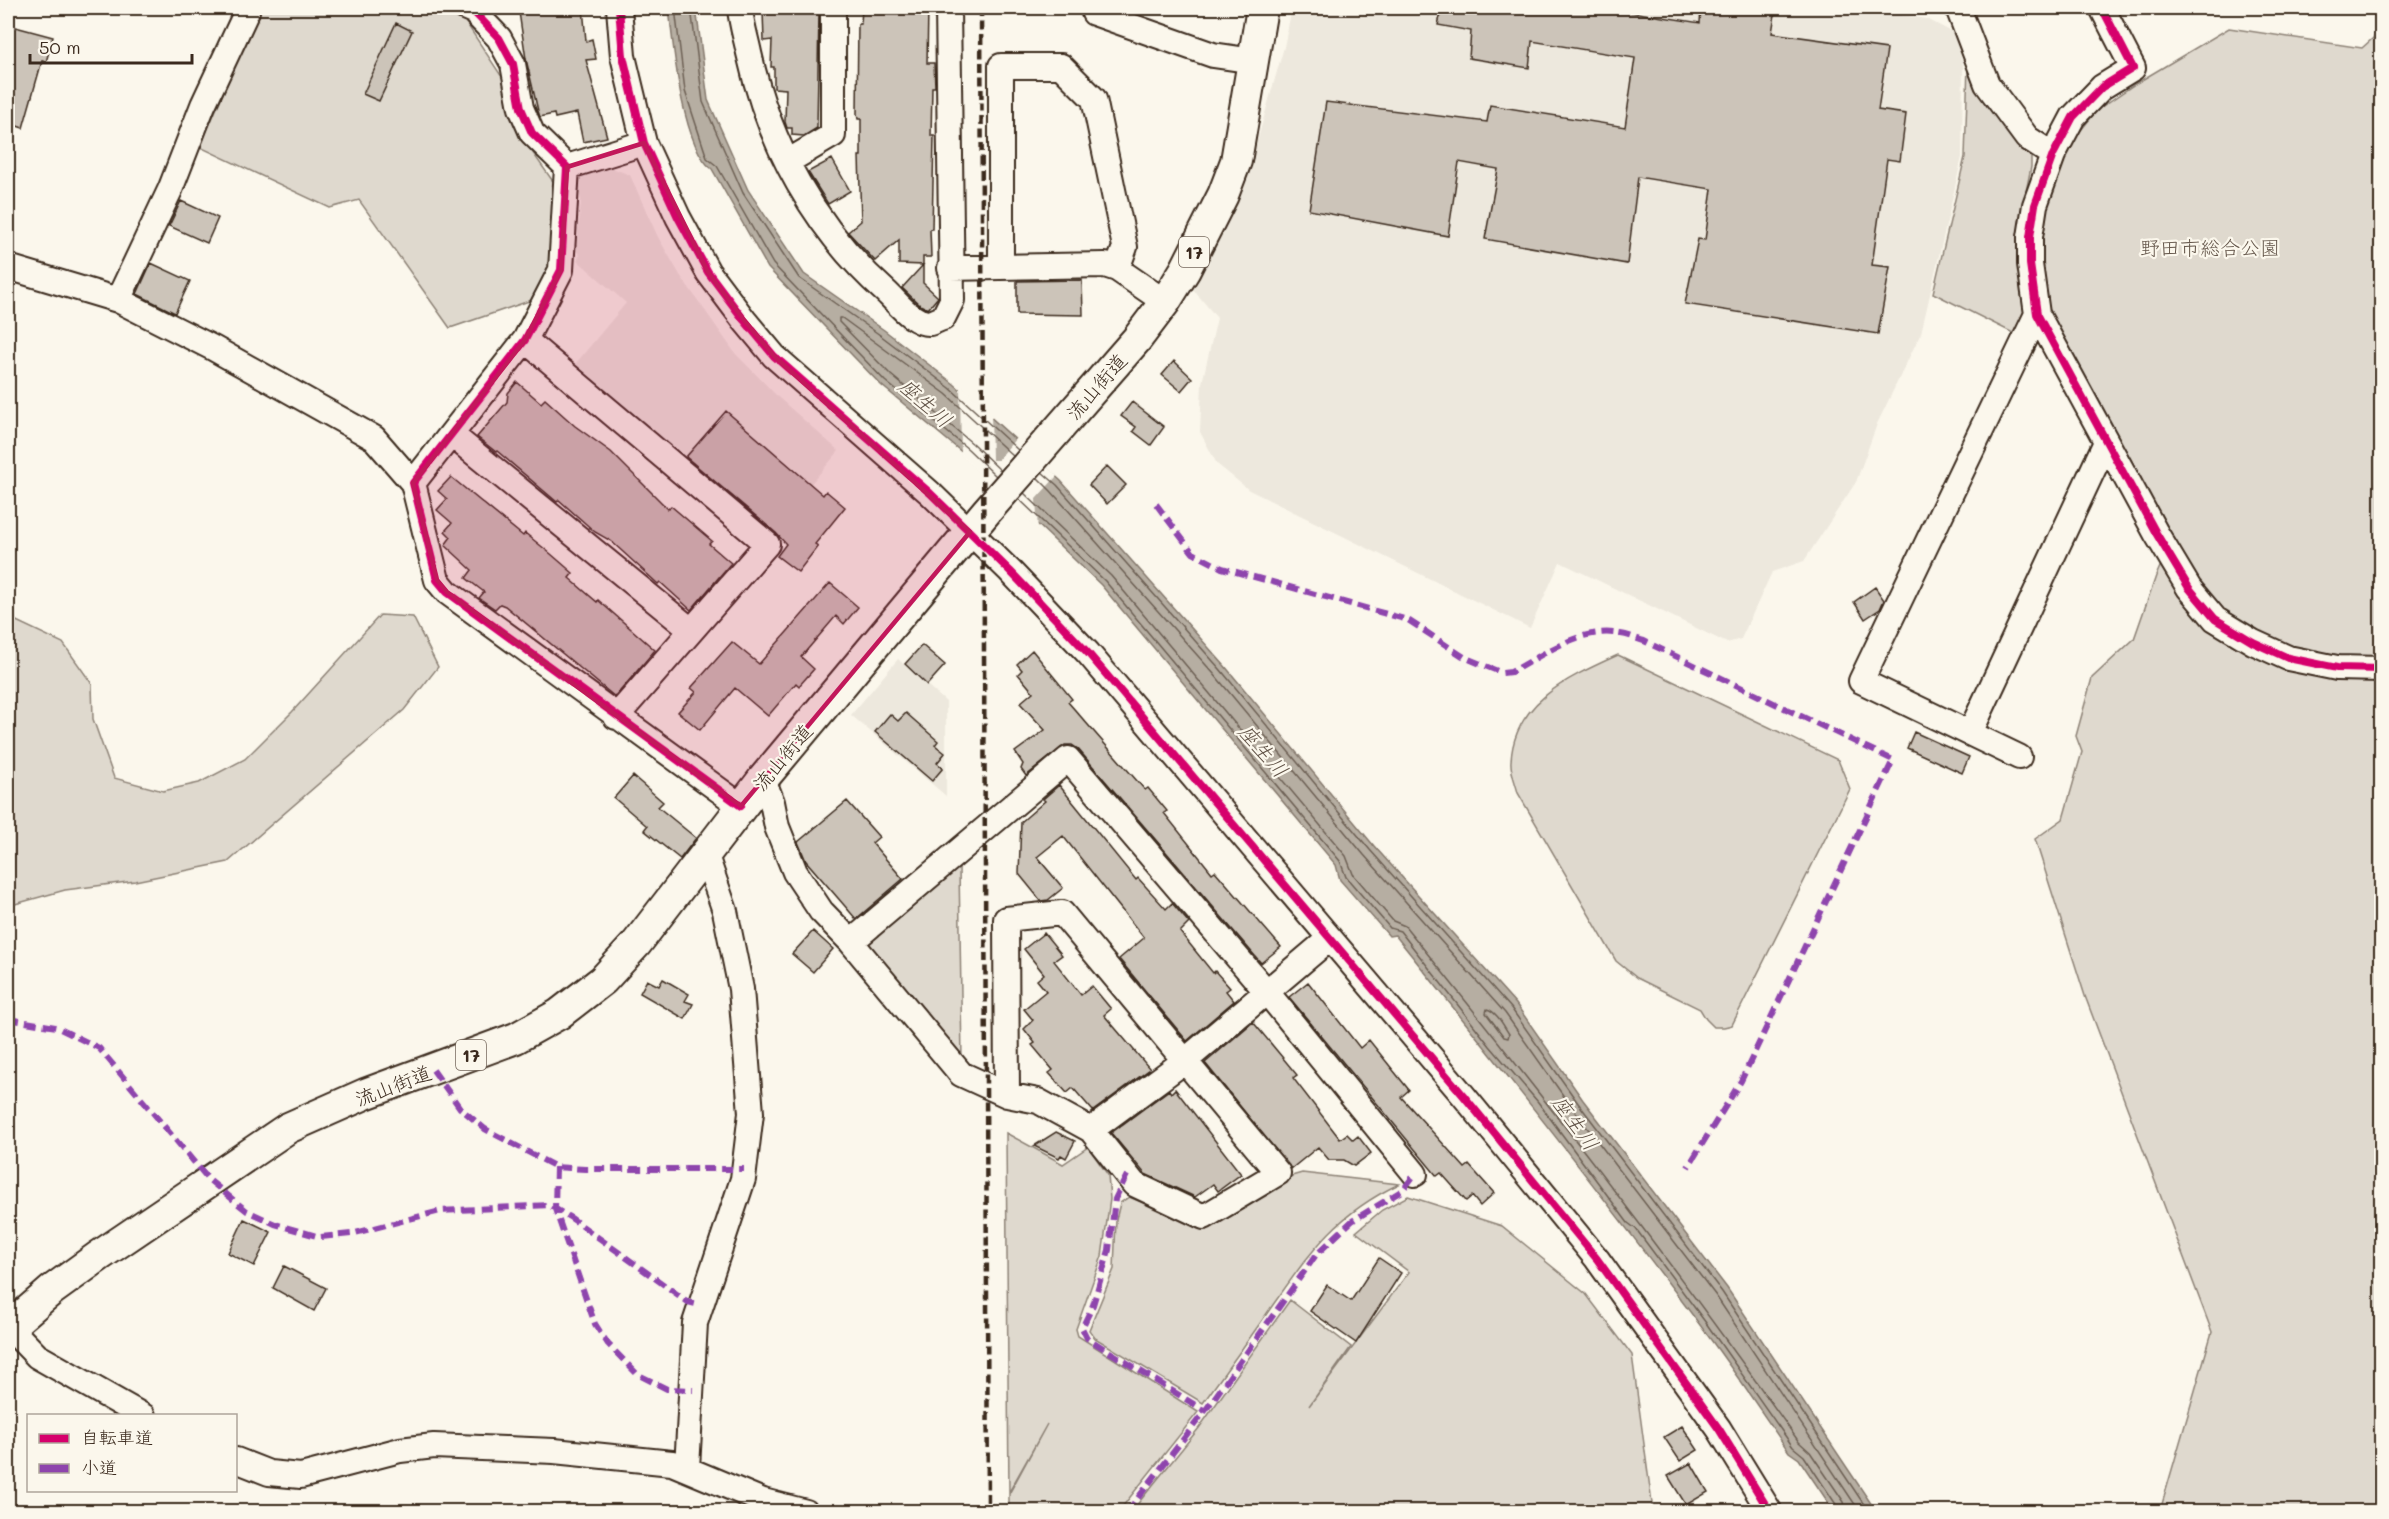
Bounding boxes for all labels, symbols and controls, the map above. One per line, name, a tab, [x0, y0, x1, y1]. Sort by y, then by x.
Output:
scale bar	[30, 27, 192, 65]
text: 50 m	[39, 35, 81, 59]
park label: 野田市総合公園	[2140, 234, 2280, 260]
road number: 17	[1179, 237, 1209, 267]
street label: 流山街道	[1060, 347, 1132, 425]
water label: 座生川	[893, 371, 959, 433]
water label: 座生川	[1233, 717, 1295, 783]
street label: 流山街道	[746, 718, 818, 796]
road number: 17	[456, 1040, 486, 1070]
street label: 流山街道	[351, 1059, 435, 1111]
water label: 座生川	[1547, 1089, 1605, 1155]
legend	[27, 1414, 237, 1492]
text: 自転車道	[81, 1425, 153, 1449]
text: 小道	[81, 1455, 117, 1479]

